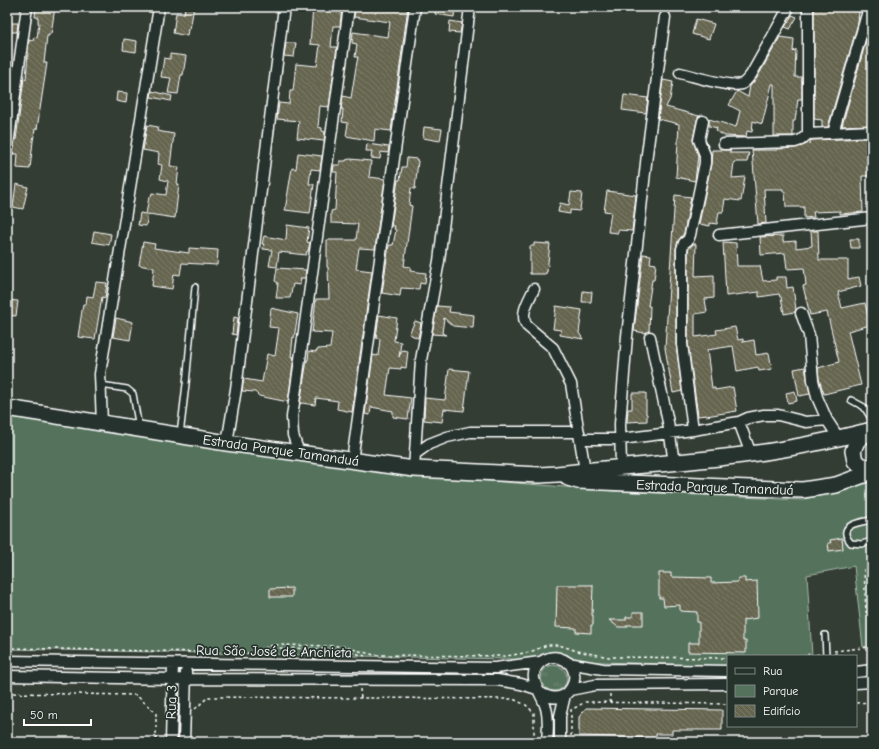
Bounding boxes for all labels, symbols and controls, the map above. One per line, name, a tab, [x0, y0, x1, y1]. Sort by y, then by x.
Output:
street label: Estrada Parque Tamanduá	[202, 431, 360, 470]
street label: Estrada Parque Tamanduá	[636, 476, 794, 499]
street label: Rua São José de Anchieta	[196, 642, 352, 661]
legend	[727, 655, 857, 727]
text: Rua	[763, 664, 782, 678]
street label: Rua 3	[162, 684, 181, 720]
text: Parque	[763, 684, 798, 698]
scale bar	[24, 701, 91, 727]
text: Edifício	[763, 704, 800, 718]
text: 50 m	[30, 708, 58, 722]

